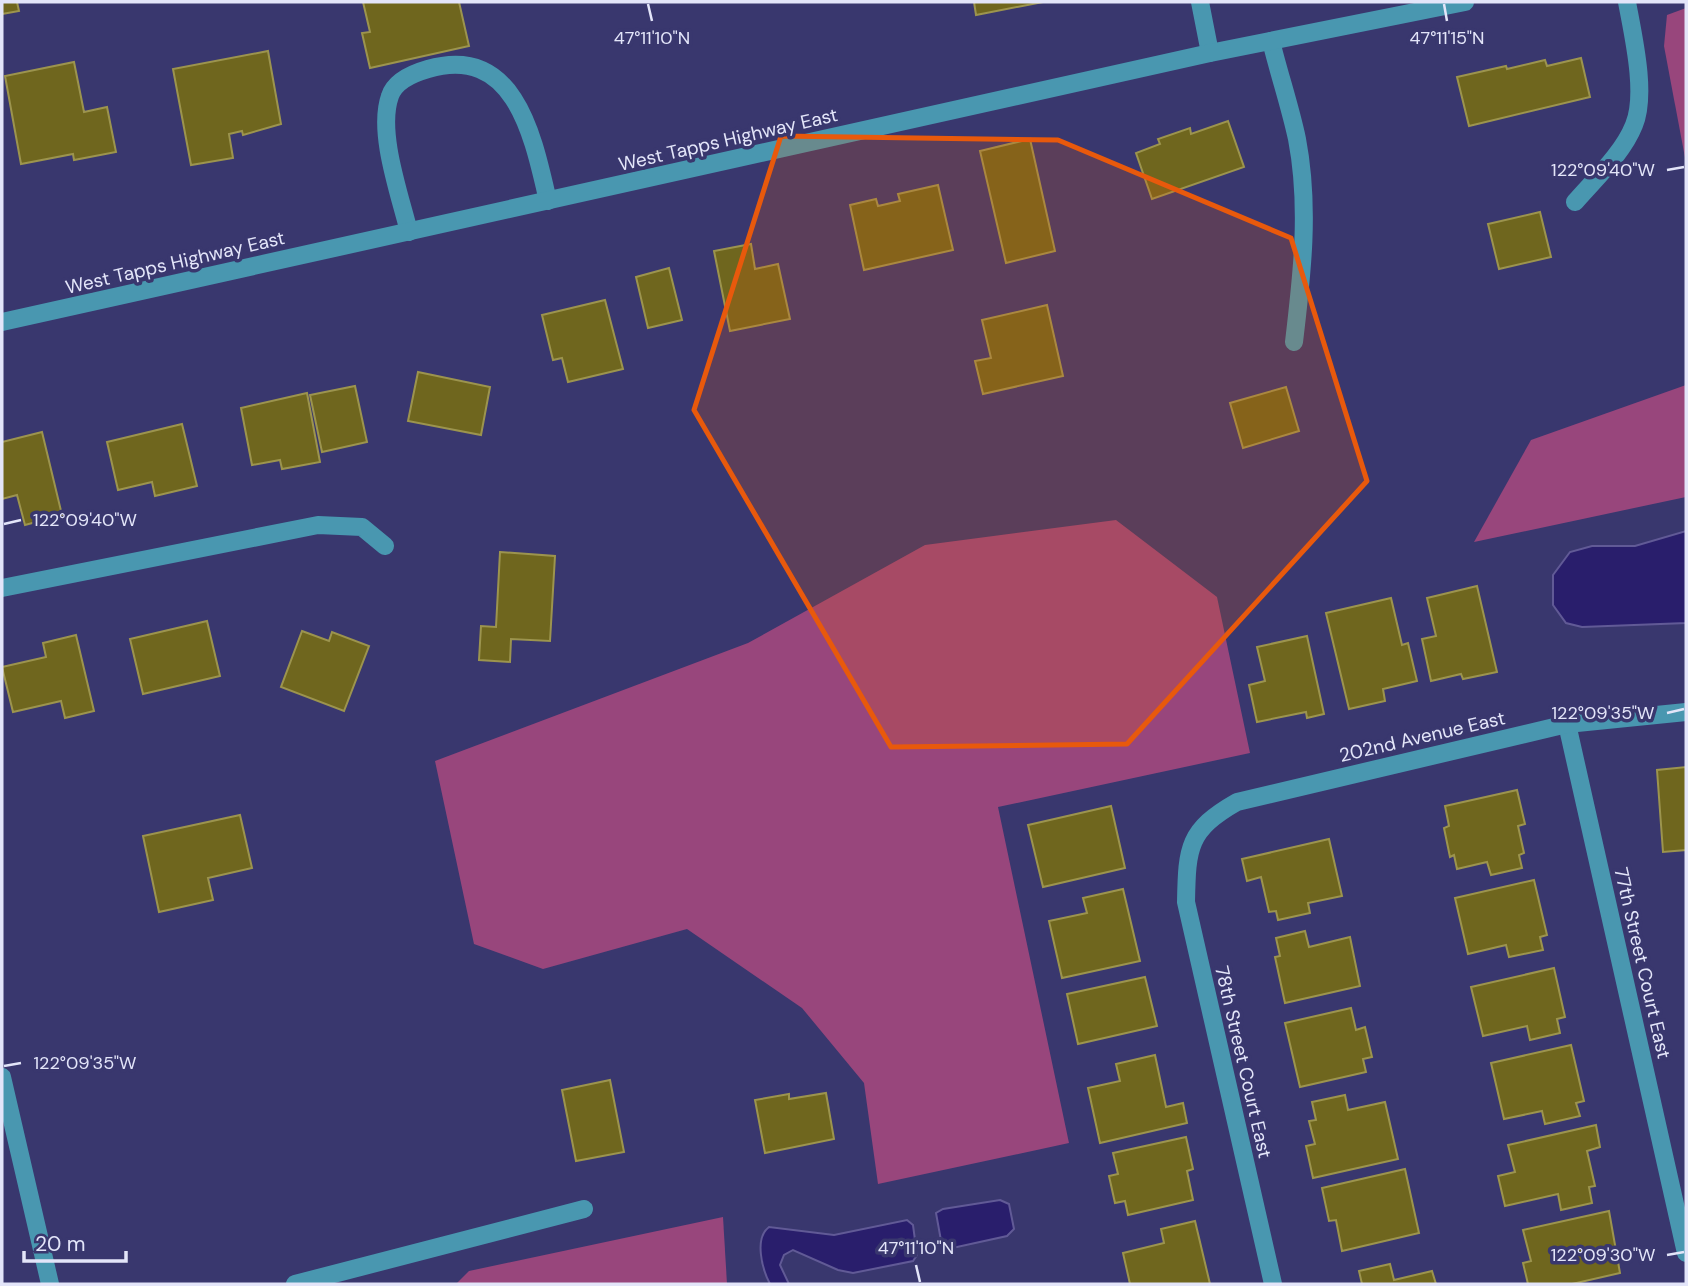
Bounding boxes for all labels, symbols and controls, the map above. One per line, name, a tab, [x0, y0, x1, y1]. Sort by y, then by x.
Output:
text: 47°11'10"N	[614, 26, 690, 50]
text: 47°11'15"N	[1410, 26, 1484, 50]
street label: West Tapps Highway East	[616, 102, 840, 177]
text: 122°09'40"W	[1551, 158, 1655, 182]
street label: West Tapps Highway East	[63, 225, 287, 300]
text: 122°09'40"W	[33, 508, 137, 532]
text: 122°09'35"W	[1552, 701, 1654, 725]
street label: 202nd Avenue East	[1337, 705, 1508, 768]
street label: 77th Street Court East	[1608, 865, 1677, 1061]
street label: 78th Street Court East	[1209, 963, 1278, 1161]
text: 122°09'35"W	[34, 1051, 136, 1075]
scale bar	[24, 1220, 126, 1264]
text: 20 m	[35, 1230, 86, 1258]
text: 47°11'10"N	[878, 1236, 954, 1260]
text: 122°09'30"W	[1551, 1243, 1655, 1267]

